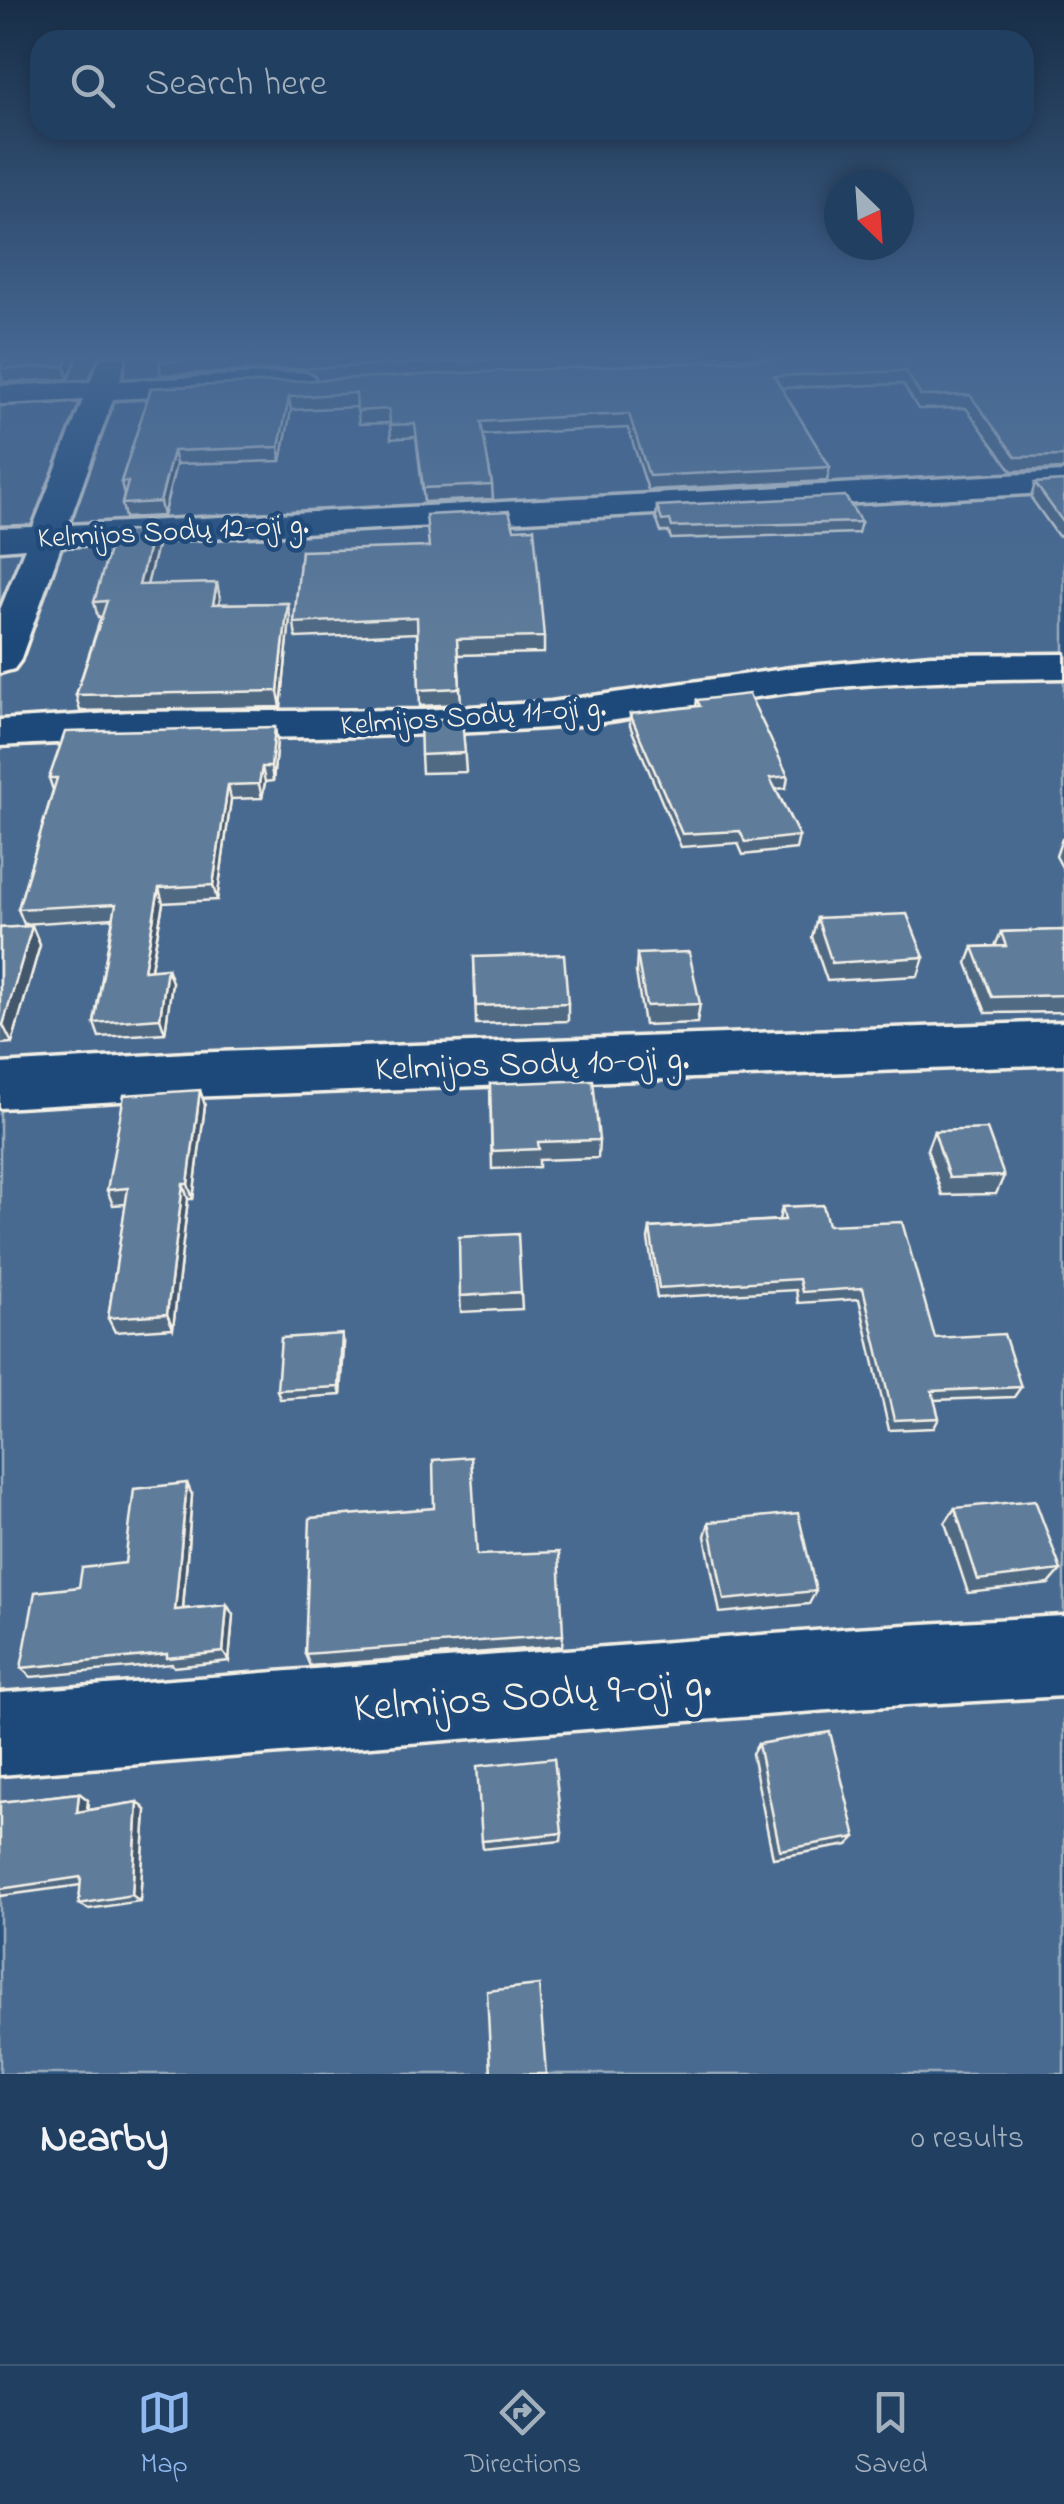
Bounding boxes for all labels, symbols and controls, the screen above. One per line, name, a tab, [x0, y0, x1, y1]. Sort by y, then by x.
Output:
search box	[30, 30, 1034, 140]
text: Search here	[145, 57, 327, 113]
icon: search	[65, 58, 120, 113]
north arrow	[824, 170, 914, 260]
street label: Kelmijos Sodų 12-oji g.	[36, 504, 310, 562]
street label: Kelmijos Sodų 11-oji g.	[339, 687, 608, 749]
street label: Kelmijos Sodų 10-oji g.	[374, 1035, 690, 1096]
street label: Kelmijos Sodų 9-oji g.	[351, 1655, 713, 1740]
text: Nearby	[40, 2109, 168, 2170]
text: 0 results	[911, 2116, 1024, 2163]
tab: Map	[137, 2385, 192, 2486]
tab: Directions	[465, 2385, 581, 2486]
tab: Saved	[854, 2385, 927, 2486]

